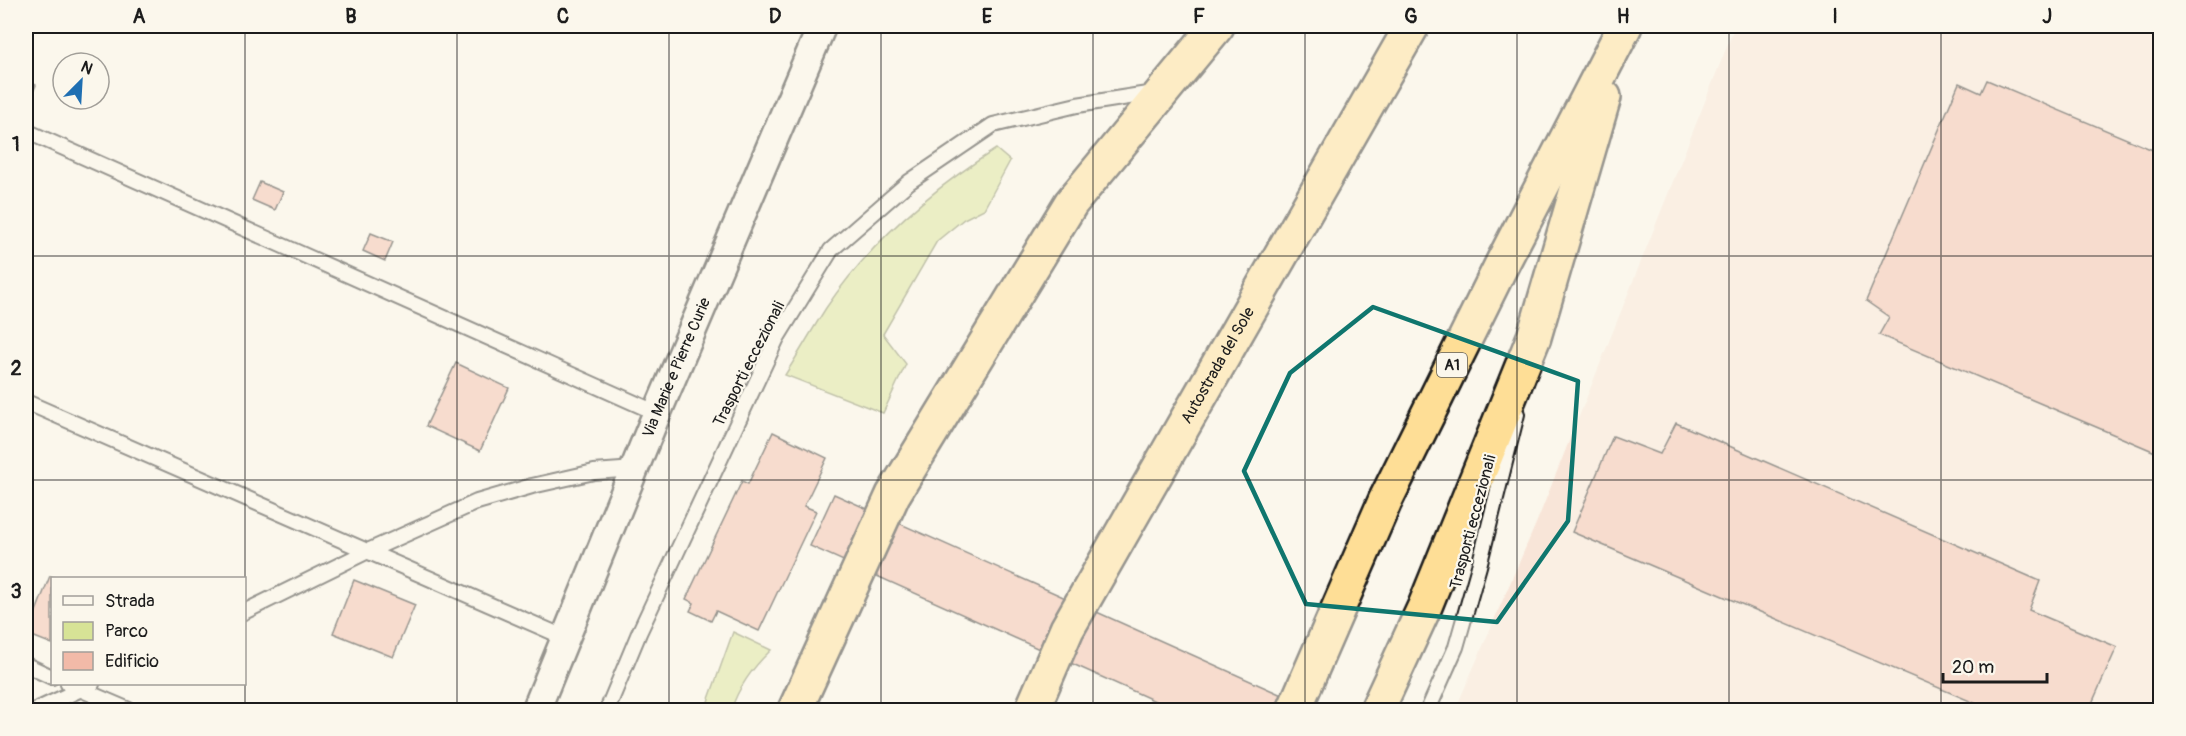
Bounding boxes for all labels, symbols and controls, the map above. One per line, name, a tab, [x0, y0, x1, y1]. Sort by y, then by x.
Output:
text: A	[133, 4, 146, 29]
text: B	[345, 4, 357, 29]
text: C	[557, 4, 569, 29]
text: D	[769, 4, 782, 29]
text: E	[982, 4, 993, 29]
text: F	[1193, 4, 1205, 29]
text: G	[1404, 4, 1418, 29]
text: H	[1617, 4, 1630, 29]
text: I	[1832, 4, 1838, 29]
text: J	[2042, 4, 2052, 29]
north arrow	[51, 51, 111, 111]
text: N	[78, 57, 96, 80]
text: 1	[12, 132, 20, 157]
street label: Via Marie e Pierre Curie	[638, 295, 715, 441]
street label: Trasporti eccezionali	[709, 298, 789, 430]
street label: Autostrada del Sole	[1177, 303, 1259, 427]
road number: A1	[1437, 353, 1467, 377]
text: 2	[10, 356, 22, 381]
street label: Trasporti eccezionali	[1445, 453, 1501, 591]
legend	[51, 577, 246, 685]
text: 3	[10, 579, 22, 604]
text: Strada	[105, 590, 155, 613]
text: Parco	[105, 620, 148, 643]
scale bar	[1943, 646, 2046, 684]
text: Edificio	[105, 650, 159, 673]
text: 20 m	[1952, 656, 1994, 679]

